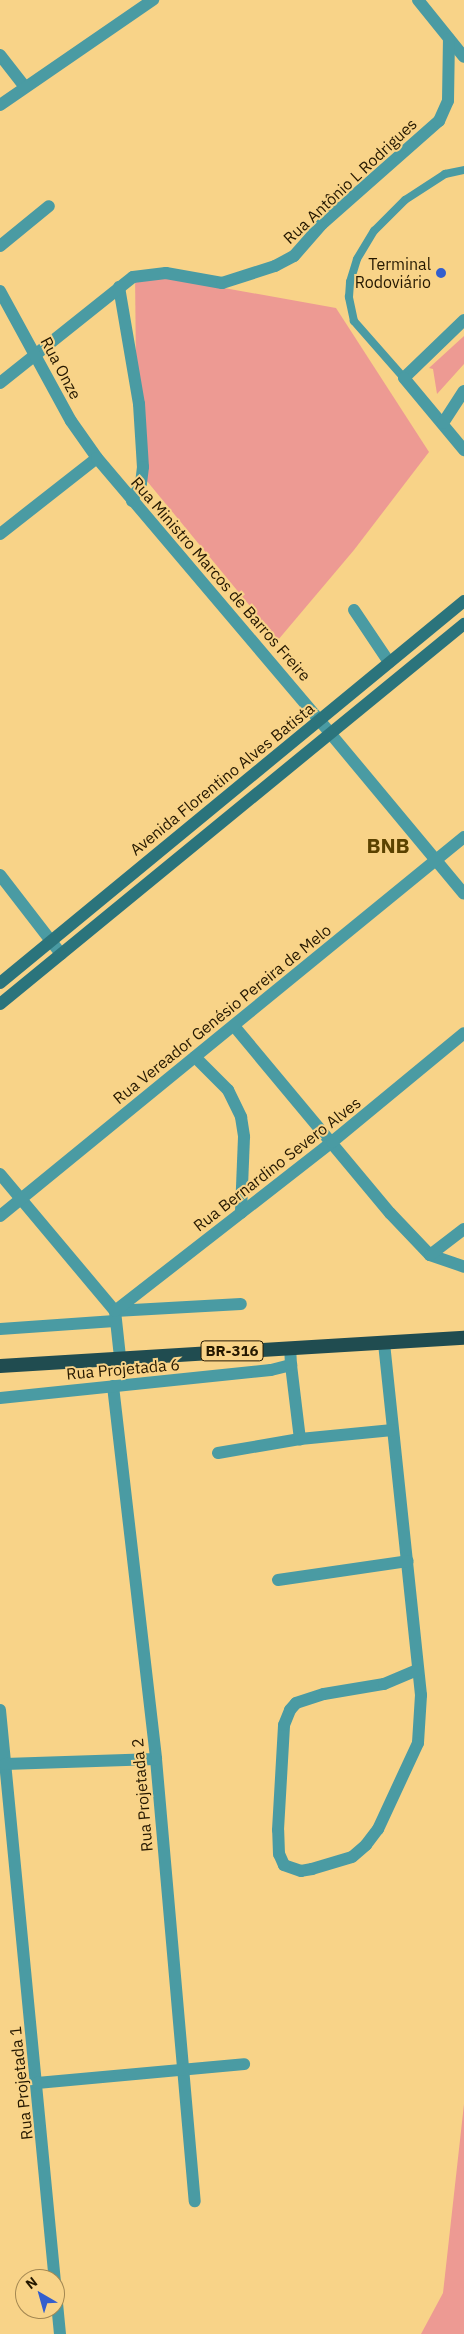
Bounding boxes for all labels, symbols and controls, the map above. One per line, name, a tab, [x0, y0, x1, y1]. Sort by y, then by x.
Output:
street label: Rua Antônio L Rodrigues	[279, 114, 421, 248]
place label: Terminal Rodoviário	[355, 254, 431, 292]
marker: Terminal Rodoviário	[435, 267, 447, 279]
street label: Rua Onze	[37, 333, 85, 403]
street label: Rua Ministro Marcos de Barros Freire	[127, 473, 315, 685]
street label: Avenida Florentino Alves Batista	[126, 699, 318, 859]
district label: BNB	[366, 832, 410, 858]
street label: Rua Vereador Genésio Pereira de Melo	[109, 920, 335, 1108]
street label: Rua Bernardino Severo Alves	[190, 1093, 364, 1235]
road number: BR-316	[200, 1338, 264, 1364]
street label: Rua Projetada 6	[65, 1354, 181, 1384]
street label: Rua Projetada 2	[127, 1737, 157, 1853]
street label: Rua Projetada 1	[5, 2025, 37, 2141]
north arrow	[15, 2269, 65, 2319]
text: N	[22, 2273, 41, 2293]

